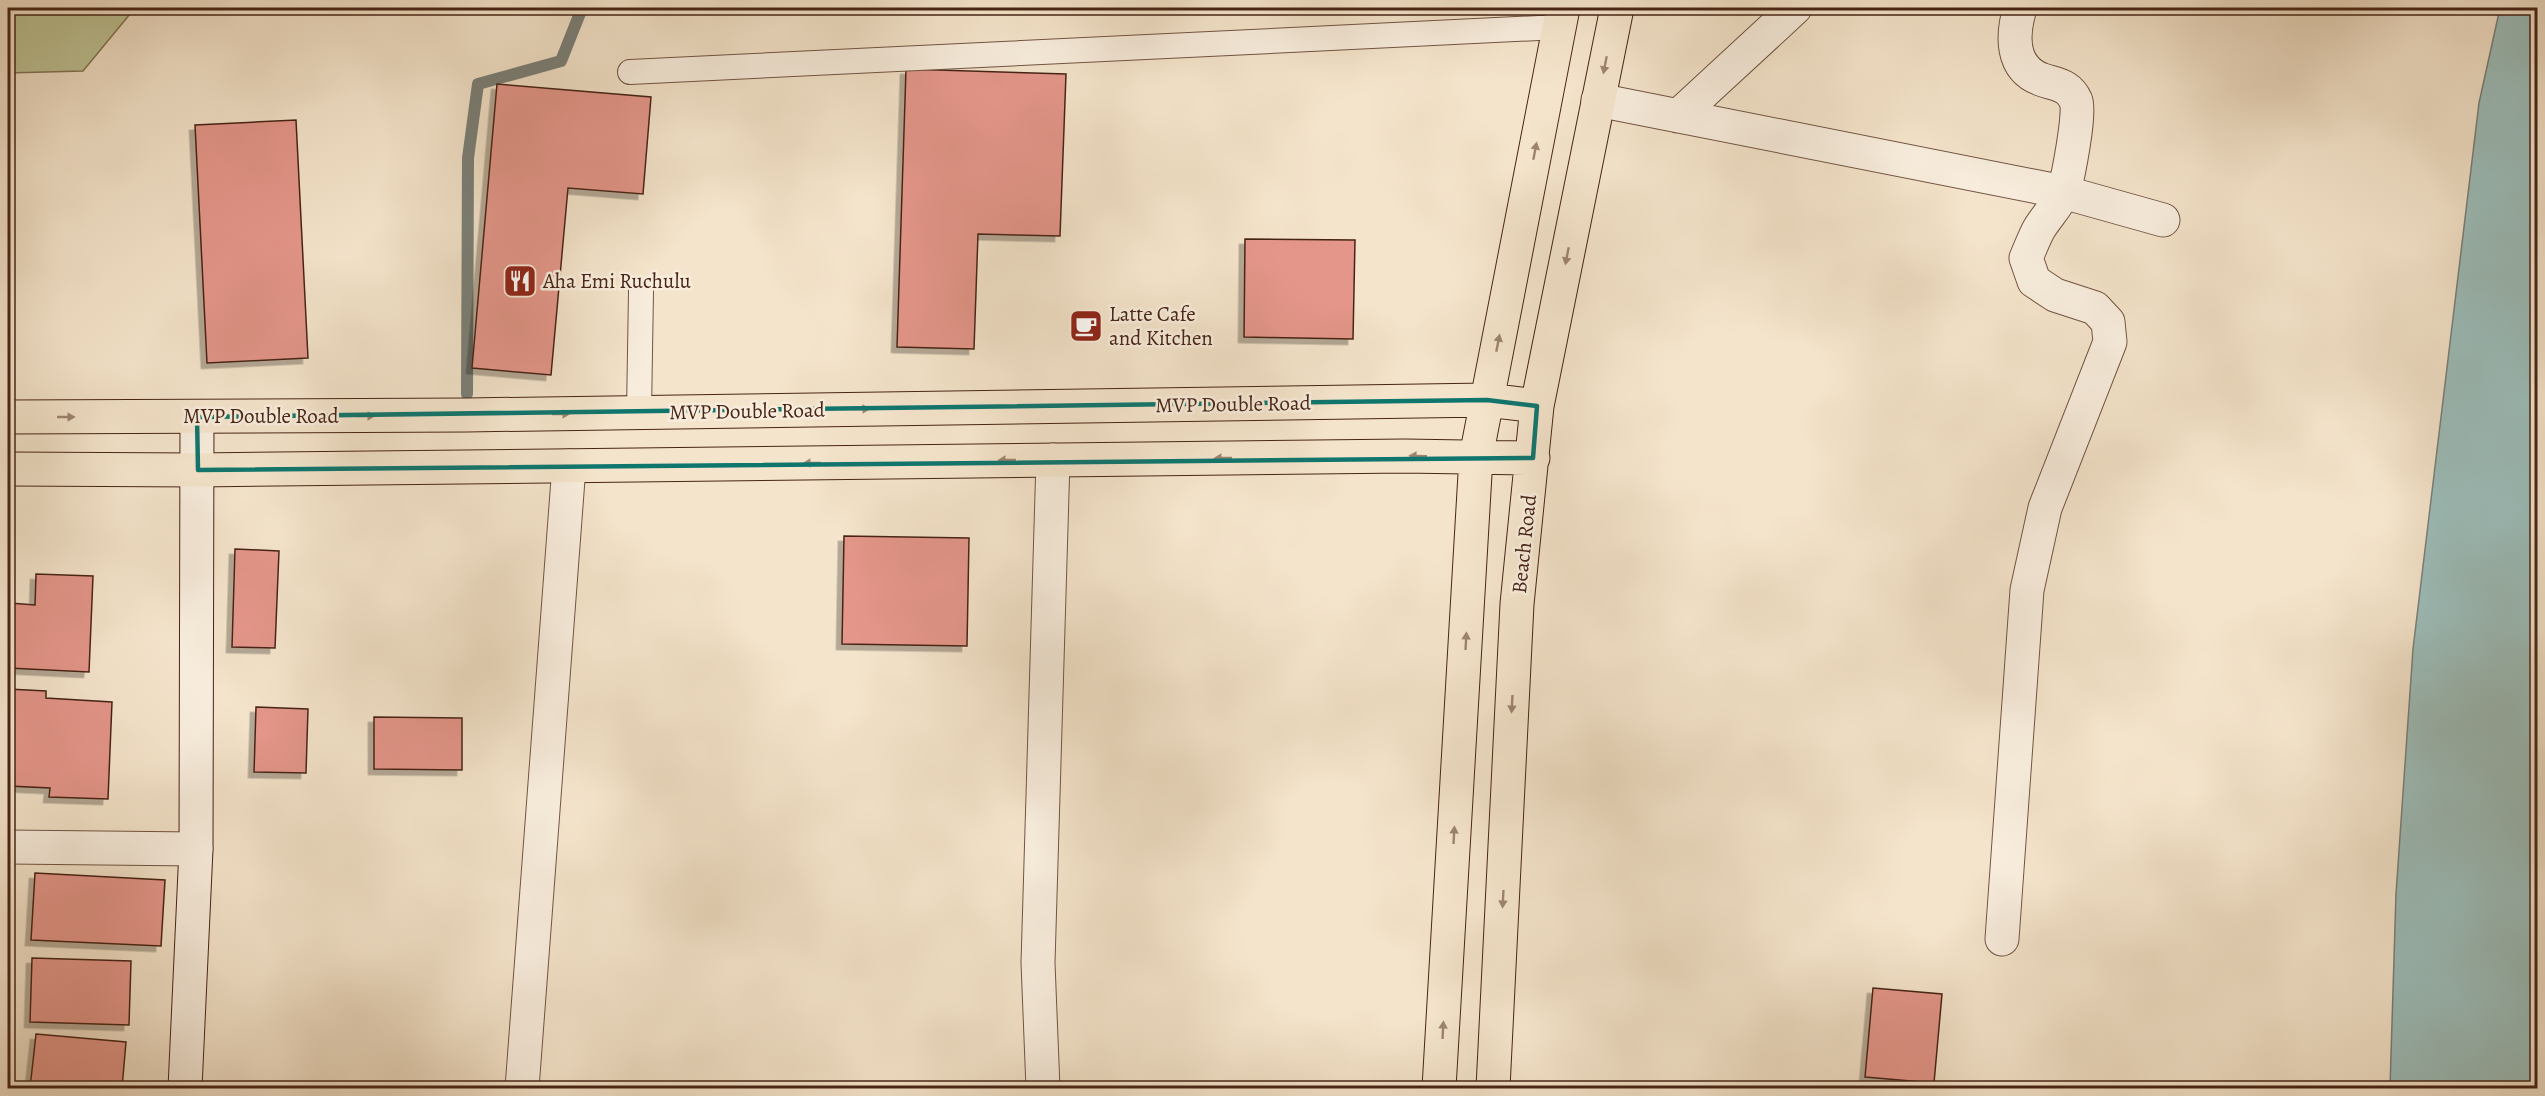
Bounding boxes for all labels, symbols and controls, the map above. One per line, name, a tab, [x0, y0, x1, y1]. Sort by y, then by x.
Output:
one-way arrow	[1600, 56, 1609, 75]
one-way arrow	[1531, 142, 1540, 161]
one-way arrow	[1562, 247, 1571, 266]
restaurant icon: Aha Emi Ruchulu	[502, 263, 538, 299]
place label: Aha Emi Ruchulu	[542, 267, 691, 295]
place label: Latte Cafe and Kitchen	[1109, 300, 1213, 352]
cafe icon: Latte Cafe and Kitchen	[1068, 308, 1104, 344]
one-way arrow	[1494, 333, 1503, 352]
street label: MVP Double Road	[1155, 389, 1312, 419]
street label: MVP Double Road	[669, 396, 826, 426]
street label: MVP Double Road	[183, 402, 340, 430]
one-way arrow	[851, 404, 870, 414]
one-way arrow	[551, 409, 570, 419]
one-way arrow	[356, 411, 375, 421]
one-way arrow	[56, 412, 75, 422]
one-way arrow	[1408, 451, 1427, 461]
one-way arrow	[1213, 453, 1232, 463]
one-way arrow	[997, 456, 1016, 465]
one-way arrow	[802, 458, 821, 468]
street label: Beach Road	[1505, 492, 1543, 595]
one-way arrow	[1461, 631, 1470, 650]
one-way arrow	[1508, 695, 1517, 714]
one-way arrow	[1449, 826, 1459, 845]
one-way arrow	[1498, 889, 1507, 908]
one-way arrow	[1438, 1021, 1447, 1040]

